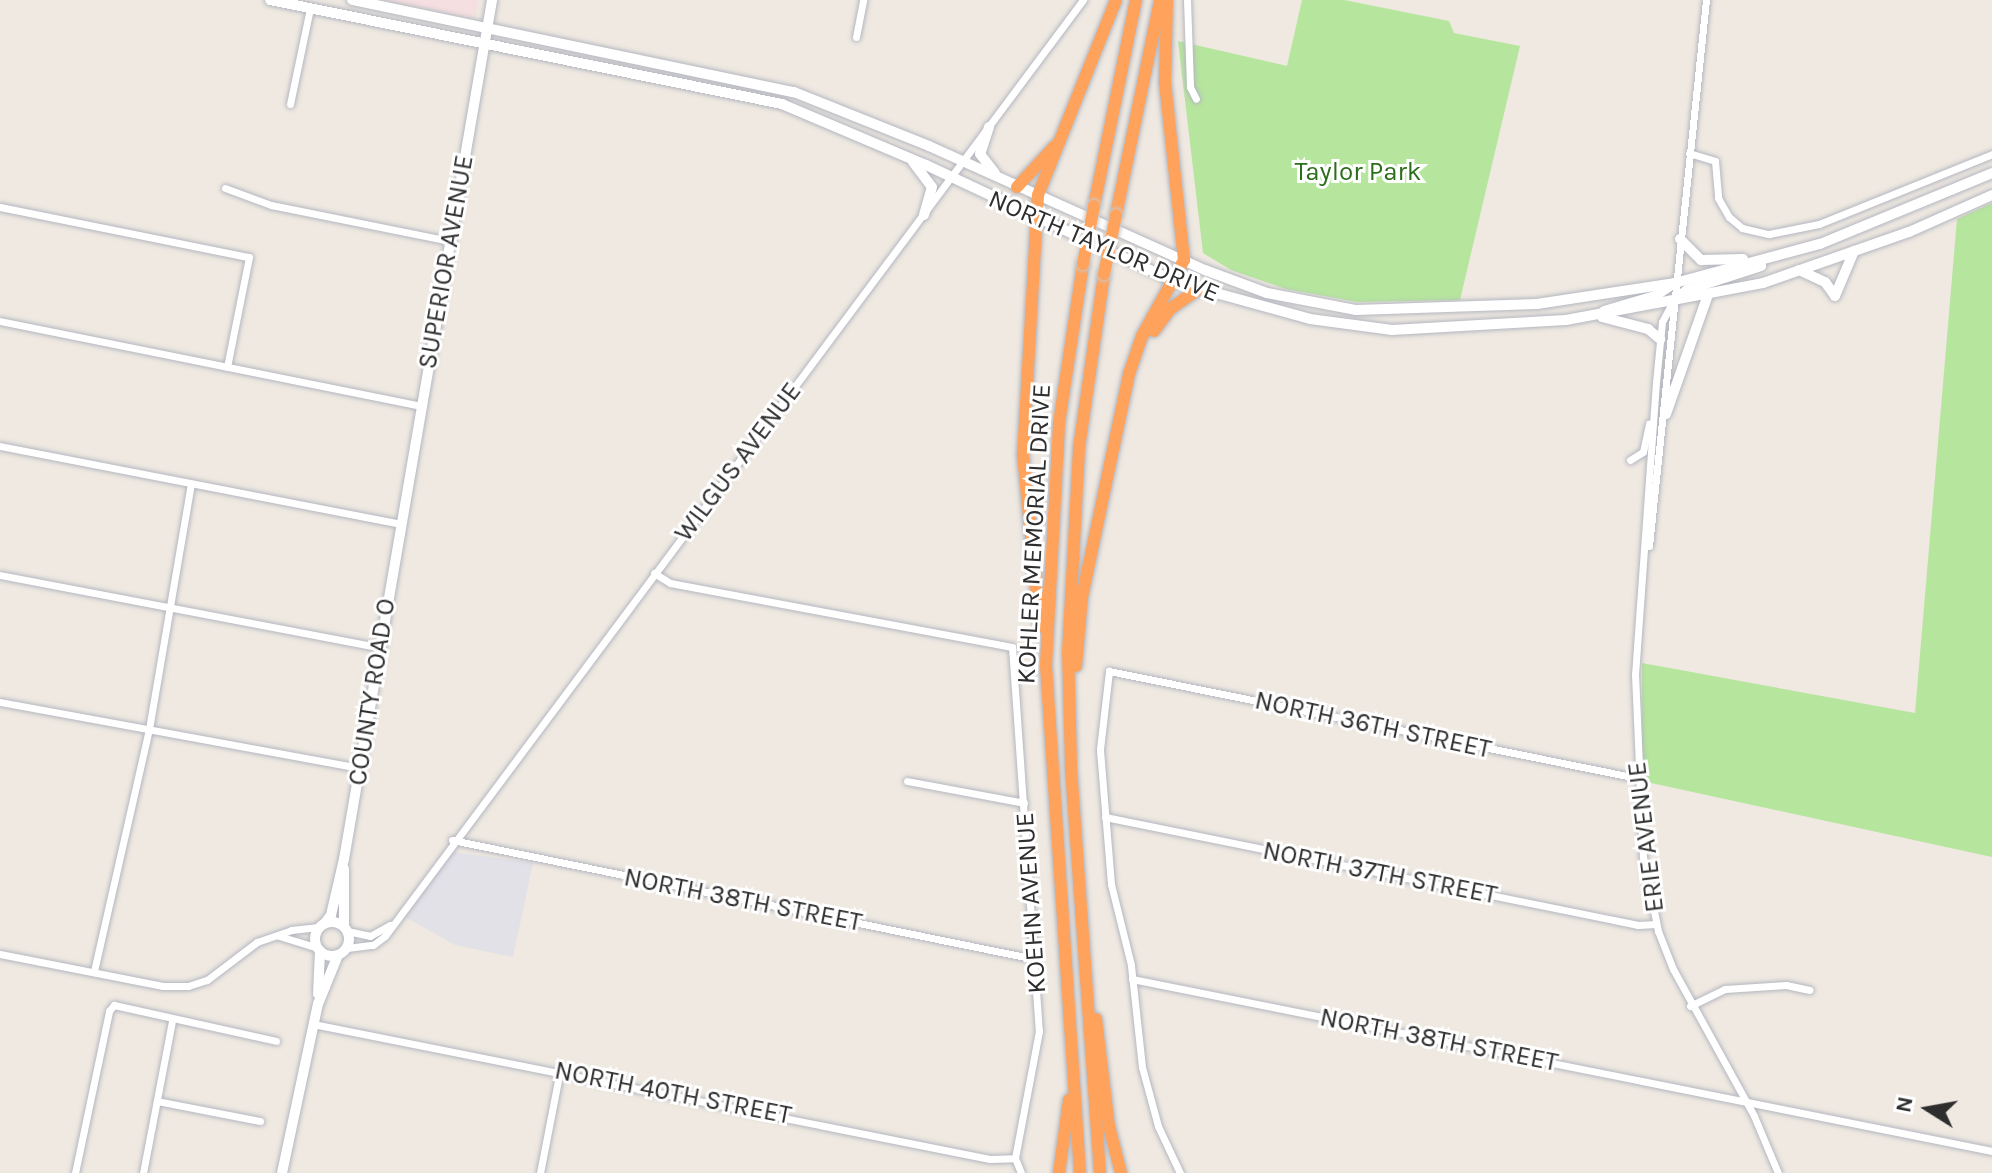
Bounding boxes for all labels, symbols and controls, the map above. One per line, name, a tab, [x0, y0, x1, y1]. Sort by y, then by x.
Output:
street label: SUPERIOR AVENUE	[412, 153, 480, 371]
park label: Taylor Park	[1295, 156, 1421, 188]
street label: NORTH TAYLOR DRIVE	[984, 183, 1224, 309]
street label: WILGUS AVENUE	[668, 376, 808, 548]
street label: KOHLER MEMORIAL DRIVE	[1011, 383, 1057, 685]
street label: COUNTY ROAD O	[342, 596, 402, 788]
street label: NORTH 36TH STREET	[1252, 685, 1494, 765]
street label: ERIE AVENUE	[1621, 760, 1671, 914]
street label: KOEHN AVENUE	[1009, 811, 1053, 995]
street label: NORTH 37TH STREET	[1260, 835, 1500, 911]
street label: NORTH 38TH STREET	[621, 862, 865, 938]
street label: NORTH 38TH STREET	[1317, 1002, 1561, 1078]
street label: NORTH 40TH STREET	[552, 1055, 794, 1131]
north arrow	[1888, 1069, 1968, 1149]
text: N	[1890, 1094, 1919, 1115]

